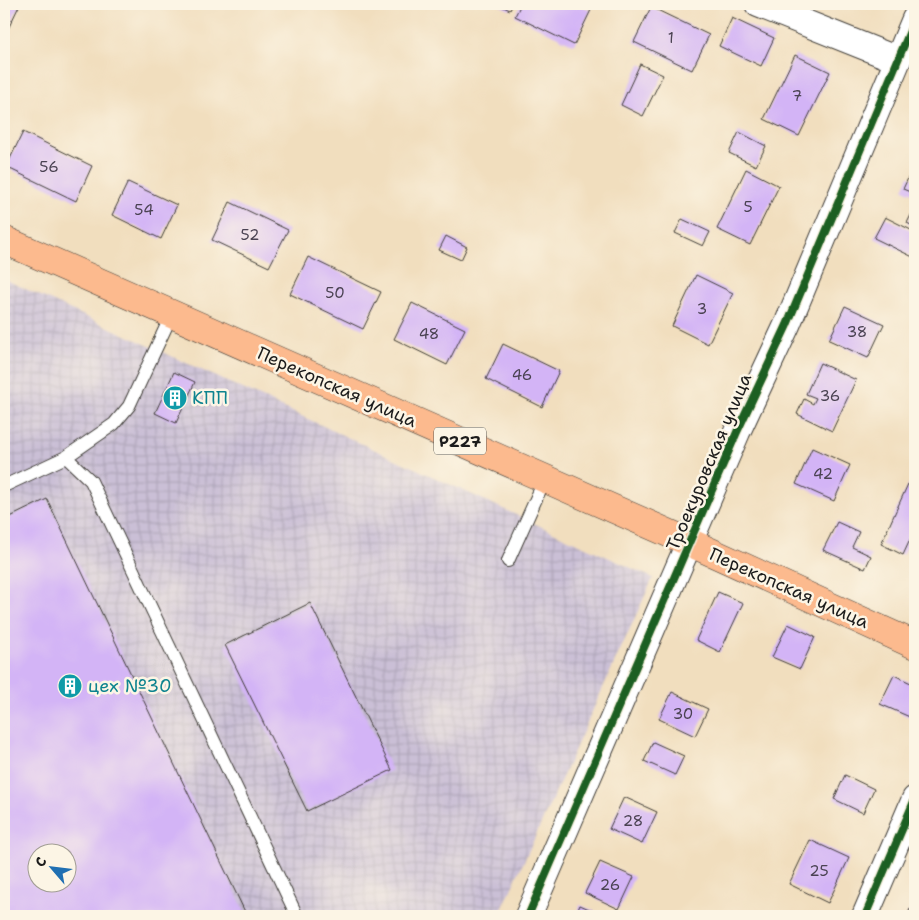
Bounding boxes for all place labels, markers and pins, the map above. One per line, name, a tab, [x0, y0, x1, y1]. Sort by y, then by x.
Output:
building icon: КПП	[162, 385, 188, 411]
place label: КПП	[192, 386, 228, 410]
building icon: цех №30	[57, 673, 83, 699]
place label: цех №30	[88, 674, 171, 698]

